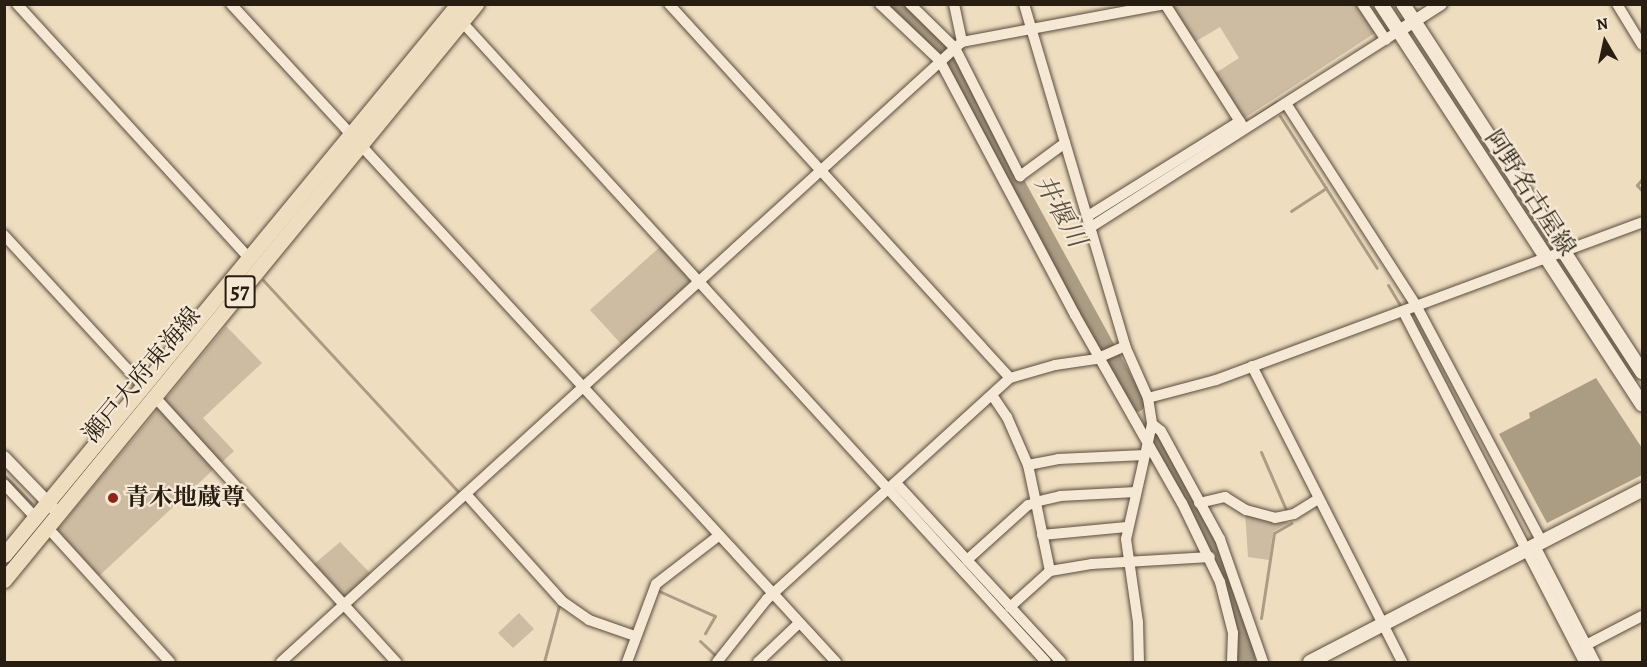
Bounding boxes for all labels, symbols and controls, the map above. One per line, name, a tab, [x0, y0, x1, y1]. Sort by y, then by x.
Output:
north arrow	[1575, 12, 1635, 72]
text: N	[1595, 12, 1610, 36]
street label: 阿野名古屋線	[1479, 125, 1581, 261]
water label: 井堰川	[1027, 169, 1093, 253]
road number: 57	[224, 273, 256, 311]
street label: 瀬戸大府東海線	[77, 301, 207, 449]
place label: 青木地蔵尊	[125, 484, 245, 512]
marker: 青木地蔵尊	[106, 491, 120, 505]

